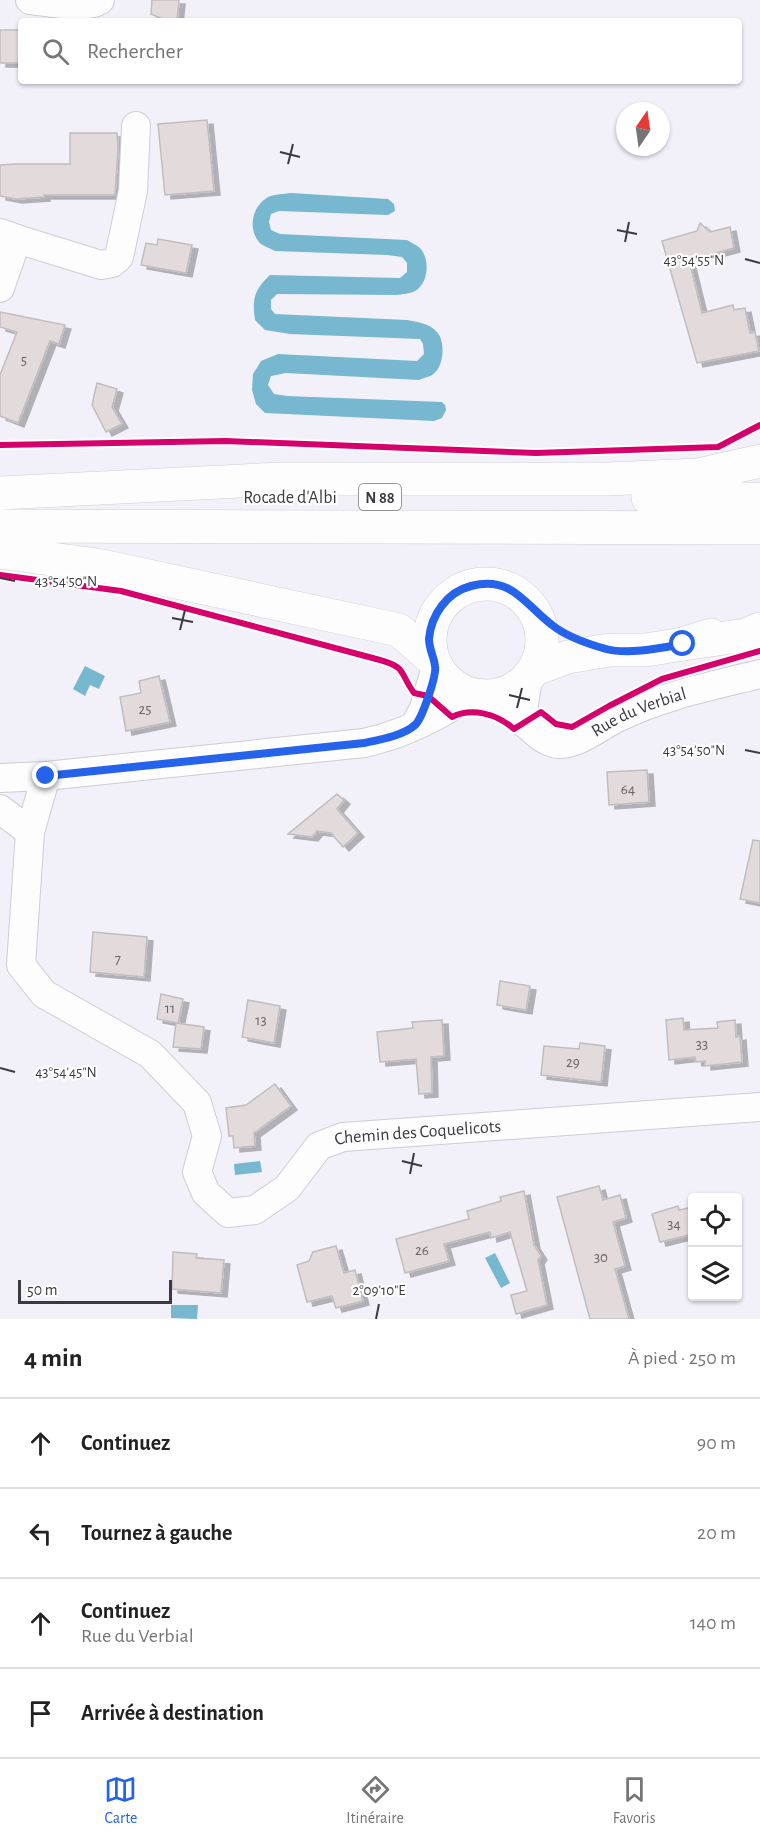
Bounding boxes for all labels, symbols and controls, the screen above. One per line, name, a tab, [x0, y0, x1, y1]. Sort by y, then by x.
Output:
search box	[18, 18, 742, 84]
icon: search	[39, 35, 72, 68]
text: Rechercher	[87, 40, 183, 62]
north arrow	[616, 102, 670, 156]
text: 43°54'55"N	[664, 253, 724, 268]
house number: 5	[21, 353, 27, 368]
road number: N 88	[359, 484, 401, 510]
street label: Rocade d'Albi	[243, 489, 337, 507]
text: 43°54'50"N	[35, 574, 97, 589]
route start	[669, 630, 695, 656]
street label: Rue du Verbial	[589, 685, 688, 741]
house number: 25	[138, 702, 152, 717]
text: 43°54'50"N	[663, 743, 725, 758]
route end	[32, 762, 58, 788]
house number: 64	[621, 782, 635, 797]
house number: 7	[115, 952, 121, 967]
house number: 11	[165, 1001, 175, 1016]
house number: 13	[255, 1013, 267, 1028]
house number: 33	[696, 1037, 708, 1052]
house number: 29	[566, 1055, 580, 1070]
text: 43°54'45"N	[35, 1065, 97, 1080]
street label: Chemin des Coquelicots	[332, 1118, 502, 1149]
map controls	[688, 1193, 742, 1301]
button: locate	[688, 1193, 742, 1247]
house number: 34	[667, 1217, 681, 1232]
house number: 26	[415, 1243, 429, 1258]
button: layers	[688, 1247, 742, 1301]
house number: 30	[594, 1250, 608, 1265]
scale bar	[18, 1277, 172, 1304]
text: 50 m	[27, 1282, 58, 1298]
text: 2°09'10"E	[352, 1283, 406, 1298]
text: 4 min	[24, 1345, 83, 1371]
text: À pied · 250 m	[628, 1348, 736, 1368]
icon: ahead	[24, 1427, 57, 1460]
text: Continuez	[81, 1432, 170, 1454]
text: 90 m	[697, 1433, 736, 1453]
icon: left	[24, 1517, 57, 1550]
text: Tournez à gauche	[81, 1522, 232, 1544]
text: 20 m	[697, 1523, 736, 1543]
text: Continuez	[81, 1600, 170, 1622]
icon: ahead	[24, 1607, 57, 1640]
text: 140 m	[690, 1613, 736, 1633]
text: Rue du Verbial	[81, 1626, 194, 1646]
icon: arrive	[24, 1697, 57, 1730]
text: Arrivée à destination	[81, 1702, 264, 1724]
tab: Carte	[104, 1773, 137, 1828]
tab: Itinéraire	[346, 1773, 404, 1828]
tab: Favoris	[613, 1773, 656, 1828]

